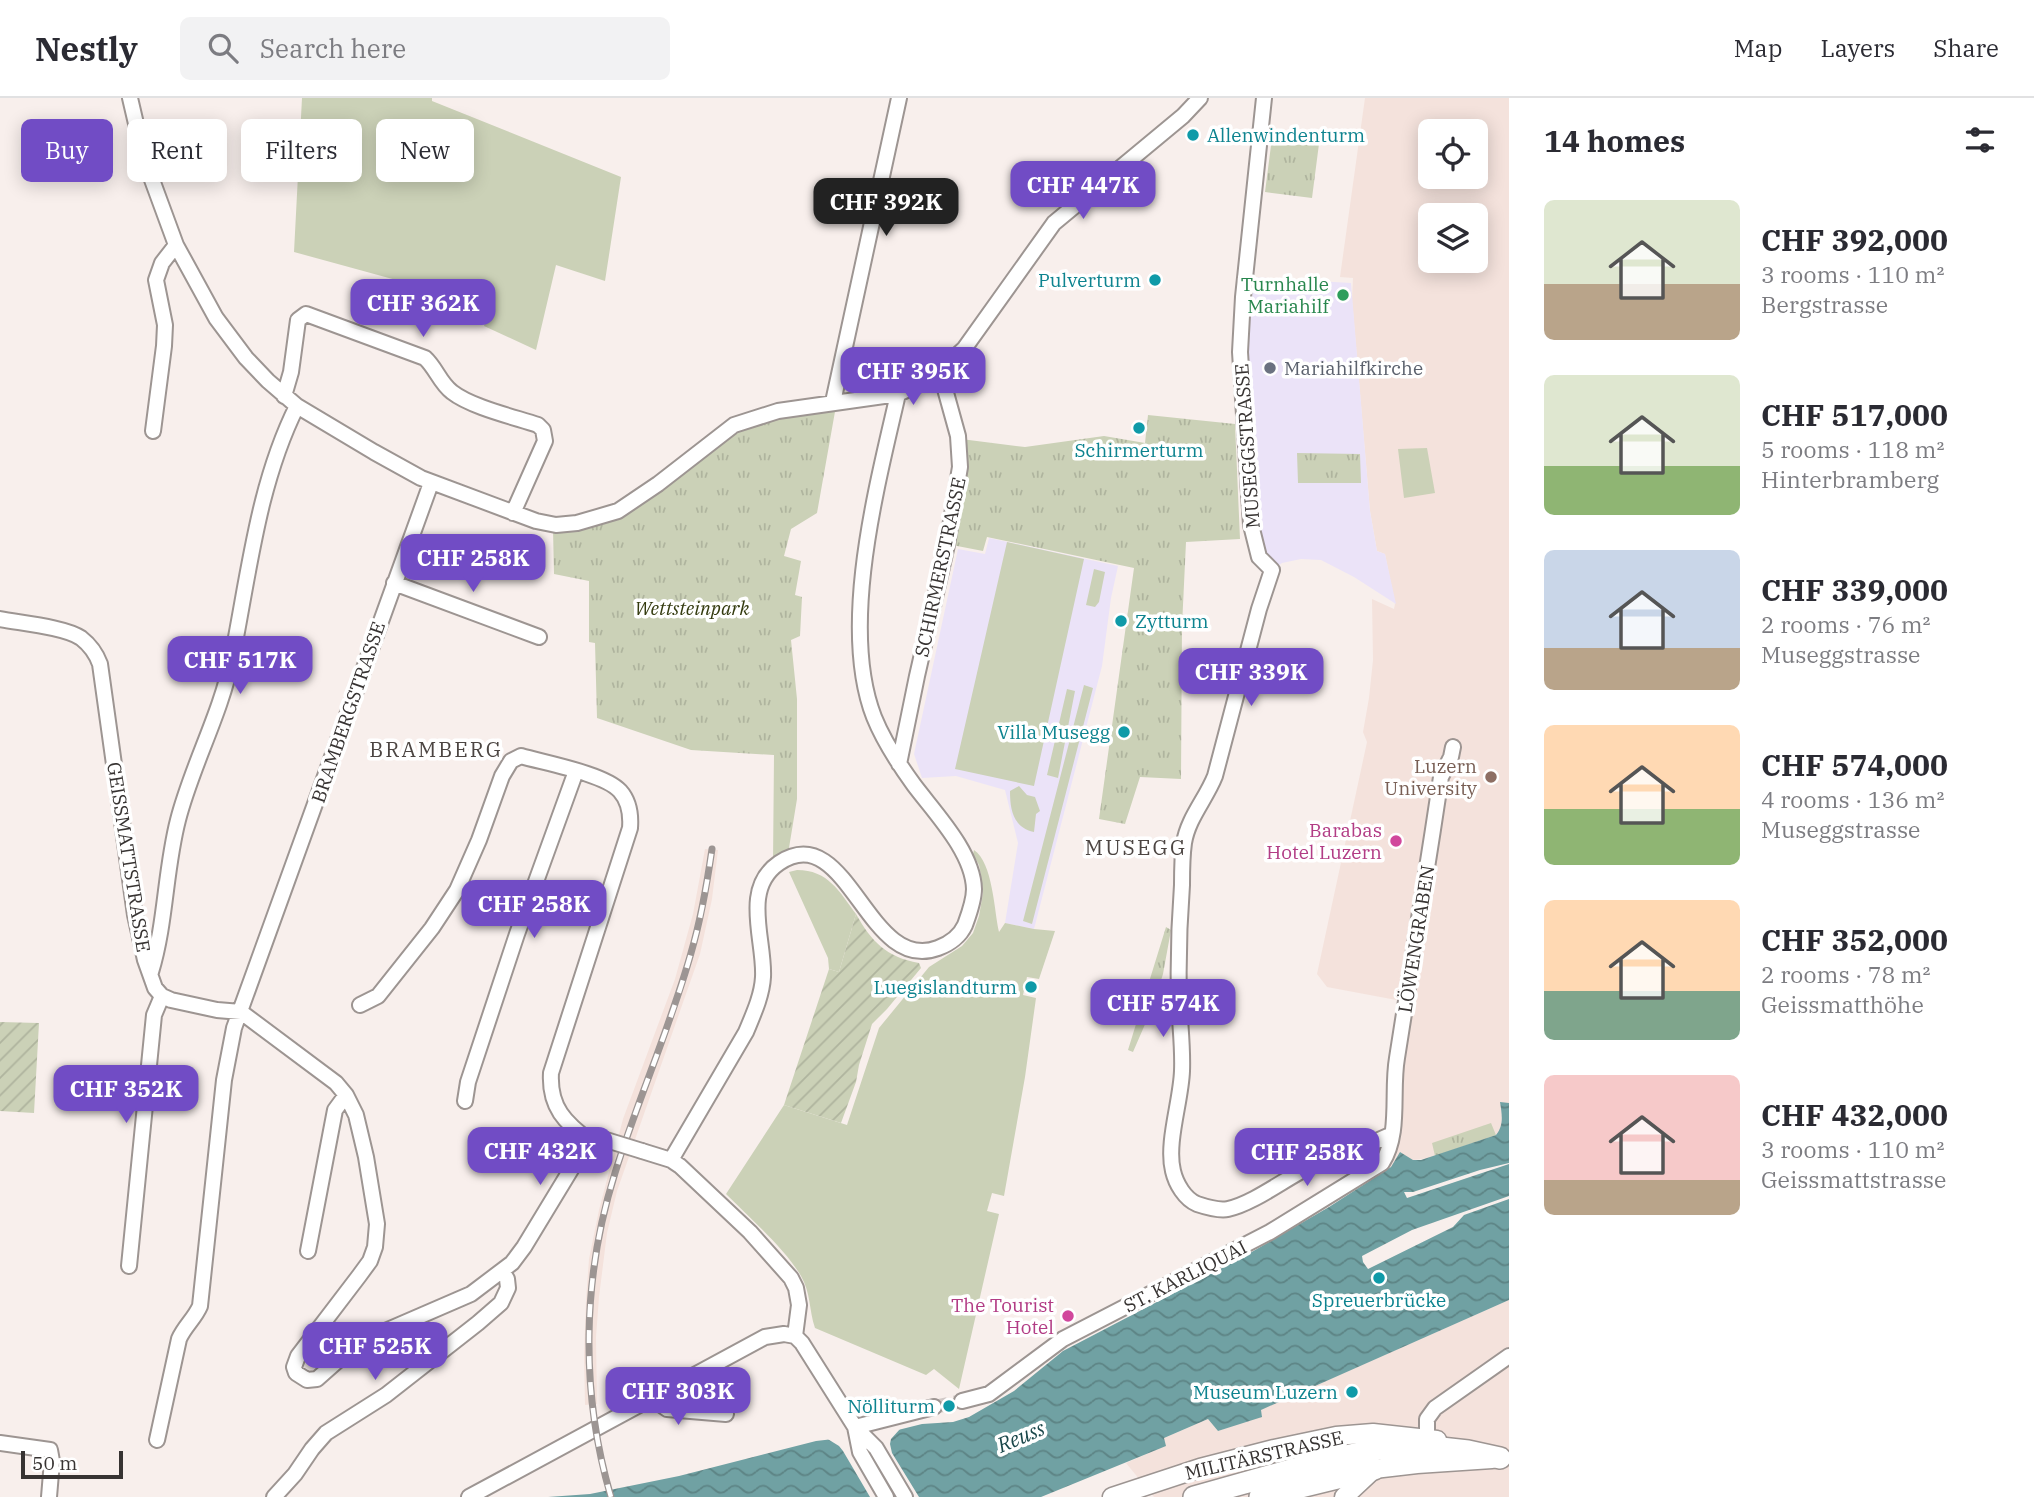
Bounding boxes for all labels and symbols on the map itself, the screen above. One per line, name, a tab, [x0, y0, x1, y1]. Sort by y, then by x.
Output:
place label: Allenwindenturm	[1207, 123, 1365, 147]
marker: Allenwindenturm	[1185, 127, 1201, 143]
pin: CHF 447K	[1011, 162, 1155, 221]
pin: CHF 392K	[814, 178, 958, 238]
place label: Pulverturm	[1038, 268, 1141, 292]
marker: Pulverturm	[1147, 272, 1163, 288]
place label: Turnhalle Mariahilf	[1241, 272, 1330, 318]
pin: CHF 362K	[351, 280, 495, 339]
marker: Turnhalle Mariahilf	[1335, 287, 1351, 303]
pin: CHF 395K	[841, 348, 985, 407]
place label: Mariahilfkirche	[1284, 356, 1423, 380]
marker: Mariahilfkirche	[1262, 360, 1278, 376]
street label: MUSEGGSTRASSE	[1229, 363, 1265, 529]
marker: Schirmerturm	[1131, 420, 1147, 436]
place label: Schirmerturm	[1074, 438, 1204, 462]
street label: SCHIRMERSTRASSE	[909, 475, 971, 659]
pin: CHF 258K	[401, 534, 545, 594]
park label: Wettsteinpark	[634, 596, 751, 620]
place label: Zytturm	[1135, 609, 1209, 633]
marker: Zytturm	[1113, 613, 1129, 629]
street label: BRAMBERGSTRASSE	[306, 618, 390, 806]
pin: CHF 517K	[168, 636, 312, 696]
pin: CHF 339K	[1179, 648, 1323, 708]
place label: Villa Musegg	[997, 720, 1111, 744]
marker: Villa Musegg	[1116, 724, 1132, 740]
district label: BRAMBERG	[369, 735, 503, 763]
place label: Luzern University	[1384, 754, 1478, 800]
street label: GEISSMATTSTRASSE	[102, 760, 156, 954]
marker: Luzern University	[1483, 769, 1499, 785]
place label: Barabas Hotel Luzern	[1266, 818, 1382, 864]
district label: MUSEGG	[1085, 833, 1187, 861]
marker: Barabas Hotel Luzern	[1388, 833, 1404, 849]
street label: LÖWENGRABEN	[1392, 864, 1440, 1014]
pin: CHF 258K	[462, 880, 606, 940]
place label: Luegislandturm	[874, 975, 1017, 999]
marker: Luegislandturm	[1023, 979, 1039, 995]
pin: CHF 574K	[1091, 979, 1235, 1039]
pin: CHF 352K	[54, 1066, 198, 1125]
pin: CHF 432K	[468, 1128, 612, 1187]
pin: CHF 258K	[1235, 1128, 1379, 1188]
street label: ST. KARLIQUAI	[1119, 1235, 1251, 1317]
marker: Spreuerbrücke	[1371, 1270, 1387, 1286]
place label: Spreuerbrücke	[1312, 1288, 1446, 1312]
place label: The Tourist Hotel	[951, 1293, 1054, 1339]
marker: The Tourist Hotel	[1060, 1308, 1076, 1324]
pin: CHF 525K	[303, 1322, 447, 1382]
pin: CHF 303K	[606, 1368, 750, 1427]
place label: Museum Luzern	[1193, 1380, 1338, 1404]
marker: Museum Luzern	[1344, 1384, 1360, 1400]
place label: Nölliturm	[847, 1394, 935, 1418]
marker: Nölliturm	[941, 1398, 957, 1414]
water label: Reuss	[991, 1413, 1049, 1459]
street label: MILITÄRSTRASSE	[1182, 1425, 1346, 1485]
scale bar	[21, 1448, 122, 1480]

